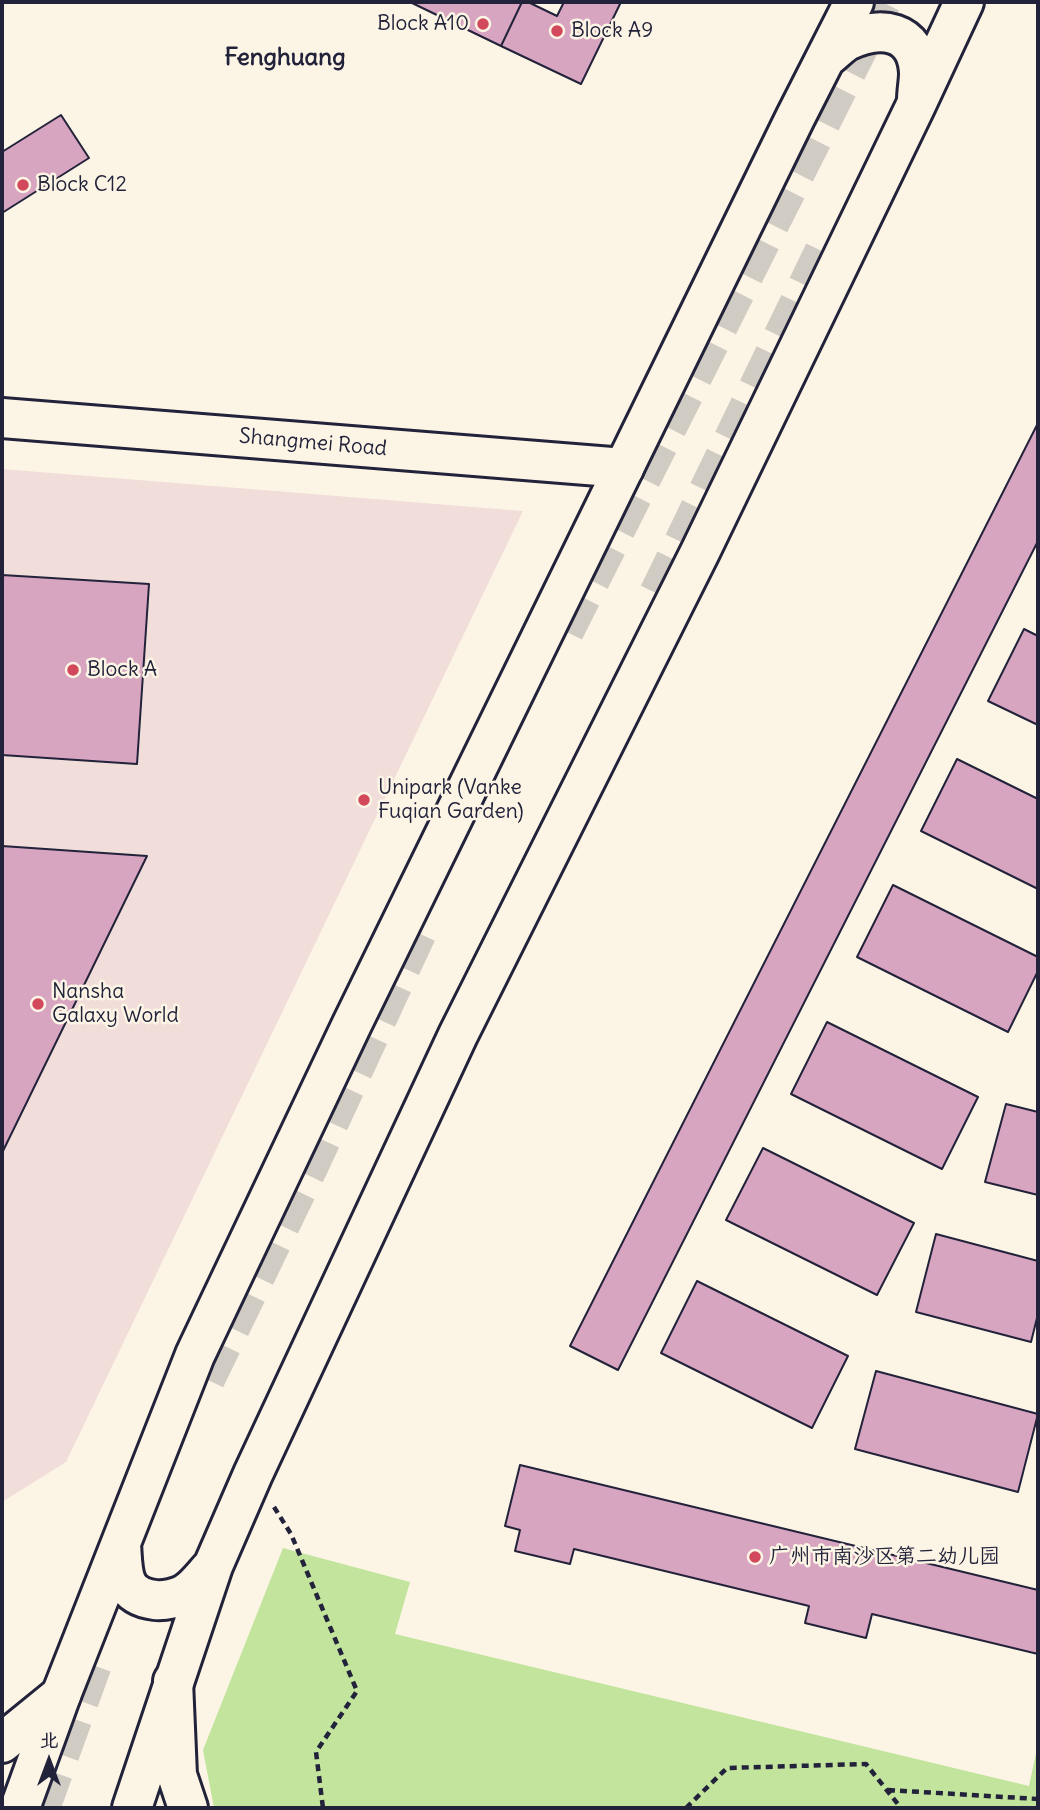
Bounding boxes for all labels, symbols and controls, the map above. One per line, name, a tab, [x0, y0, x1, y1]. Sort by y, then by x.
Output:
place label: Block A10	[377, 11, 469, 37]
marker: Block A10	[475, 16, 491, 32]
place label: Block A9	[571, 18, 653, 44]
marker: Block A9	[549, 23, 565, 39]
district label: Fenghuang	[224, 44, 346, 72]
place label: Block C12	[37, 172, 127, 198]
marker: Block C12	[15, 177, 31, 193]
street label: Shangmei Road	[238, 424, 388, 462]
place label: Block A	[87, 657, 157, 683]
marker: Block A	[65, 662, 81, 678]
place label: Unipark (Vanke Fuqian Garden)	[378, 775, 524, 825]
marker: Unipark (Vanke Fuqian Garden)	[356, 792, 372, 808]
place label: Nansha Galaxy World	[52, 979, 179, 1029]
marker: Nansha Galaxy World	[30, 996, 46, 1012]
place label: 广州市南沙区第二幼儿园	[769, 1544, 1000, 1570]
marker: 广州市南沙区第二幼儿园	[747, 1549, 763, 1565]
north arrow	[14, 1726, 84, 1796]
text: 北	[39, 1728, 59, 1752]

